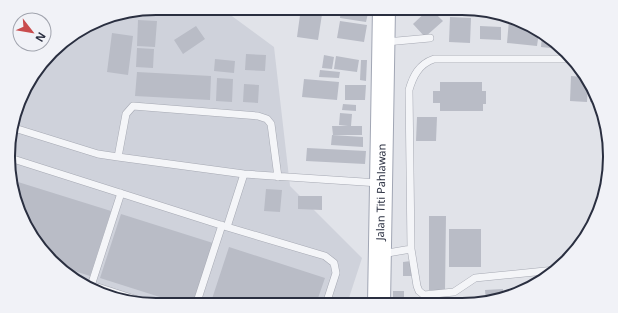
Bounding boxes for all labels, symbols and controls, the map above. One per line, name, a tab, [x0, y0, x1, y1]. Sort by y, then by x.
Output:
north arrow	[12, 12, 52, 52]
text: N	[32, 30, 50, 45]
street label: Jalan Titi Pahlawan	[372, 143, 389, 242]

